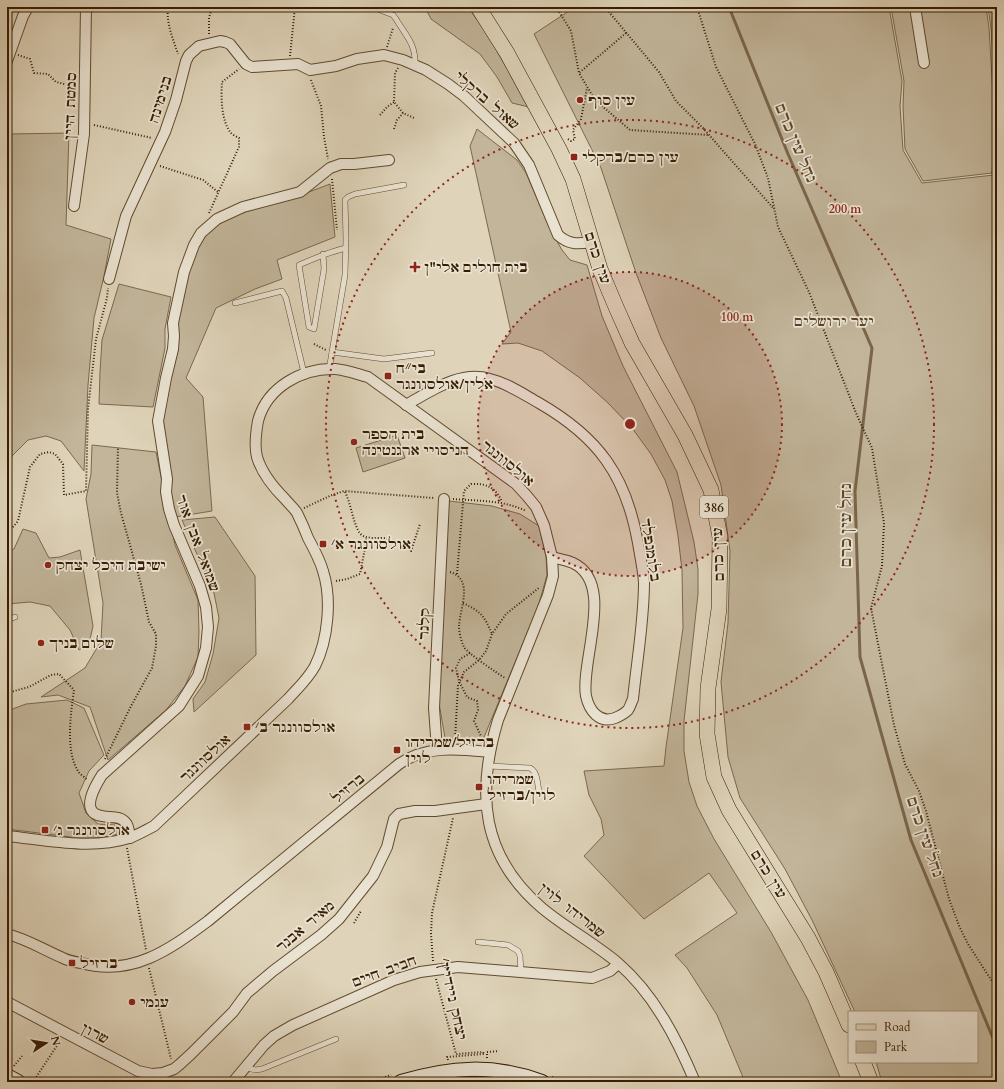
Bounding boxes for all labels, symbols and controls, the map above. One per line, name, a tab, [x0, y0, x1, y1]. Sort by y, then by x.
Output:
street label: שאול ברקלי	[450, 67, 523, 134]
street label: סמטת היין	[60, 72, 81, 140]
street label: בנימינה	[144, 73, 177, 125]
place label: עין סוף	[588, 91, 635, 110]
marker: עין סוף	[575, 95, 585, 105]
water label: נחל עין כרם	[771, 101, 822, 185]
place label: עין כרם/ברקלי	[582, 148, 679, 167]
marker: עין כרם/ברקלי	[569, 152, 579, 162]
text: 200 m	[829, 201, 862, 217]
street label: עין כרם	[580, 230, 615, 287]
place label: בית חולים אלי"ן	[424, 258, 528, 277]
marker: בית חולים אלי"ן	[409, 261, 421, 273]
text: 100 m	[721, 309, 754, 325]
park label: יער ירושלים	[794, 312, 874, 331]
place label: בי״ח אלין/אולסוונגר	[396, 359, 493, 394]
marker: בי״ח אלין/אולסוונגר	[383, 371, 393, 381]
centre of rings	[623, 417, 637, 431]
place label: בית הספר הניסויי ארגנטינה	[362, 425, 469, 460]
street label: אולסוונגר	[477, 436, 538, 491]
marker: בית הספר הניסויי ארגנטינה	[349, 437, 359, 447]
water label: נחל עין כרם	[836, 483, 856, 567]
street label: שמואל אבן אור	[171, 492, 224, 594]
road number: 386	[700, 496, 728, 518]
street label: בלומנפלד	[636, 517, 665, 583]
street label: עין כרם	[708, 527, 729, 581]
place label: אולסוונגר א׳	[331, 535, 411, 554]
marker: אולסוונגר א׳	[318, 539, 328, 549]
place label: ישיבת היכל יצחק	[56, 556, 166, 575]
marker: ישיבת היכל יצחק	[43, 560, 53, 570]
street label: קלנר	[414, 607, 435, 641]
place label: שלום בניך	[49, 634, 114, 653]
marker: שלום בניך	[36, 638, 46, 648]
place label: אולסוונגר ב׳	[255, 718, 336, 737]
marker: אולסוונגר ב׳	[242, 722, 252, 732]
street label: אולסוונגר	[176, 730, 235, 787]
place label: ברזיל/שמריהו לוין	[405, 733, 495, 768]
marker: ברזיל/שמריהו לוין	[392, 745, 402, 755]
street label: ברזיל	[328, 769, 369, 808]
place label: שמריהו לוין/ברזיל	[487, 770, 556, 805]
marker: שמריהו לוין/ברזיל	[474, 782, 484, 792]
water label: נחל עין כרם	[902, 794, 948, 880]
place label: אולסוונגר ג׳	[53, 821, 130, 840]
marker: אולסוונגר ג׳	[40, 825, 50, 835]
street label: עין כרם	[746, 846, 791, 902]
street label: שמריהו לוין	[535, 878, 609, 942]
street label: מאיר אבנר	[272, 896, 339, 957]
street label: חביב חיים	[349, 951, 420, 992]
place label: ברזיל	[80, 954, 118, 973]
street label: יצחק ניידיץ׳	[434, 956, 471, 1042]
marker: ברזיל	[67, 958, 77, 968]
place label: עגמי	[140, 993, 169, 1012]
marker: עגמי	[127, 997, 137, 1007]
legend	[848, 1011, 978, 1063]
street label: שרון	[78, 1018, 112, 1049]
text: Road	[884, 1019, 911, 1035]
north arrow	[26, 1023, 66, 1063]
text: N	[47, 1035, 64, 1048]
text: Park	[884, 1039, 908, 1055]

